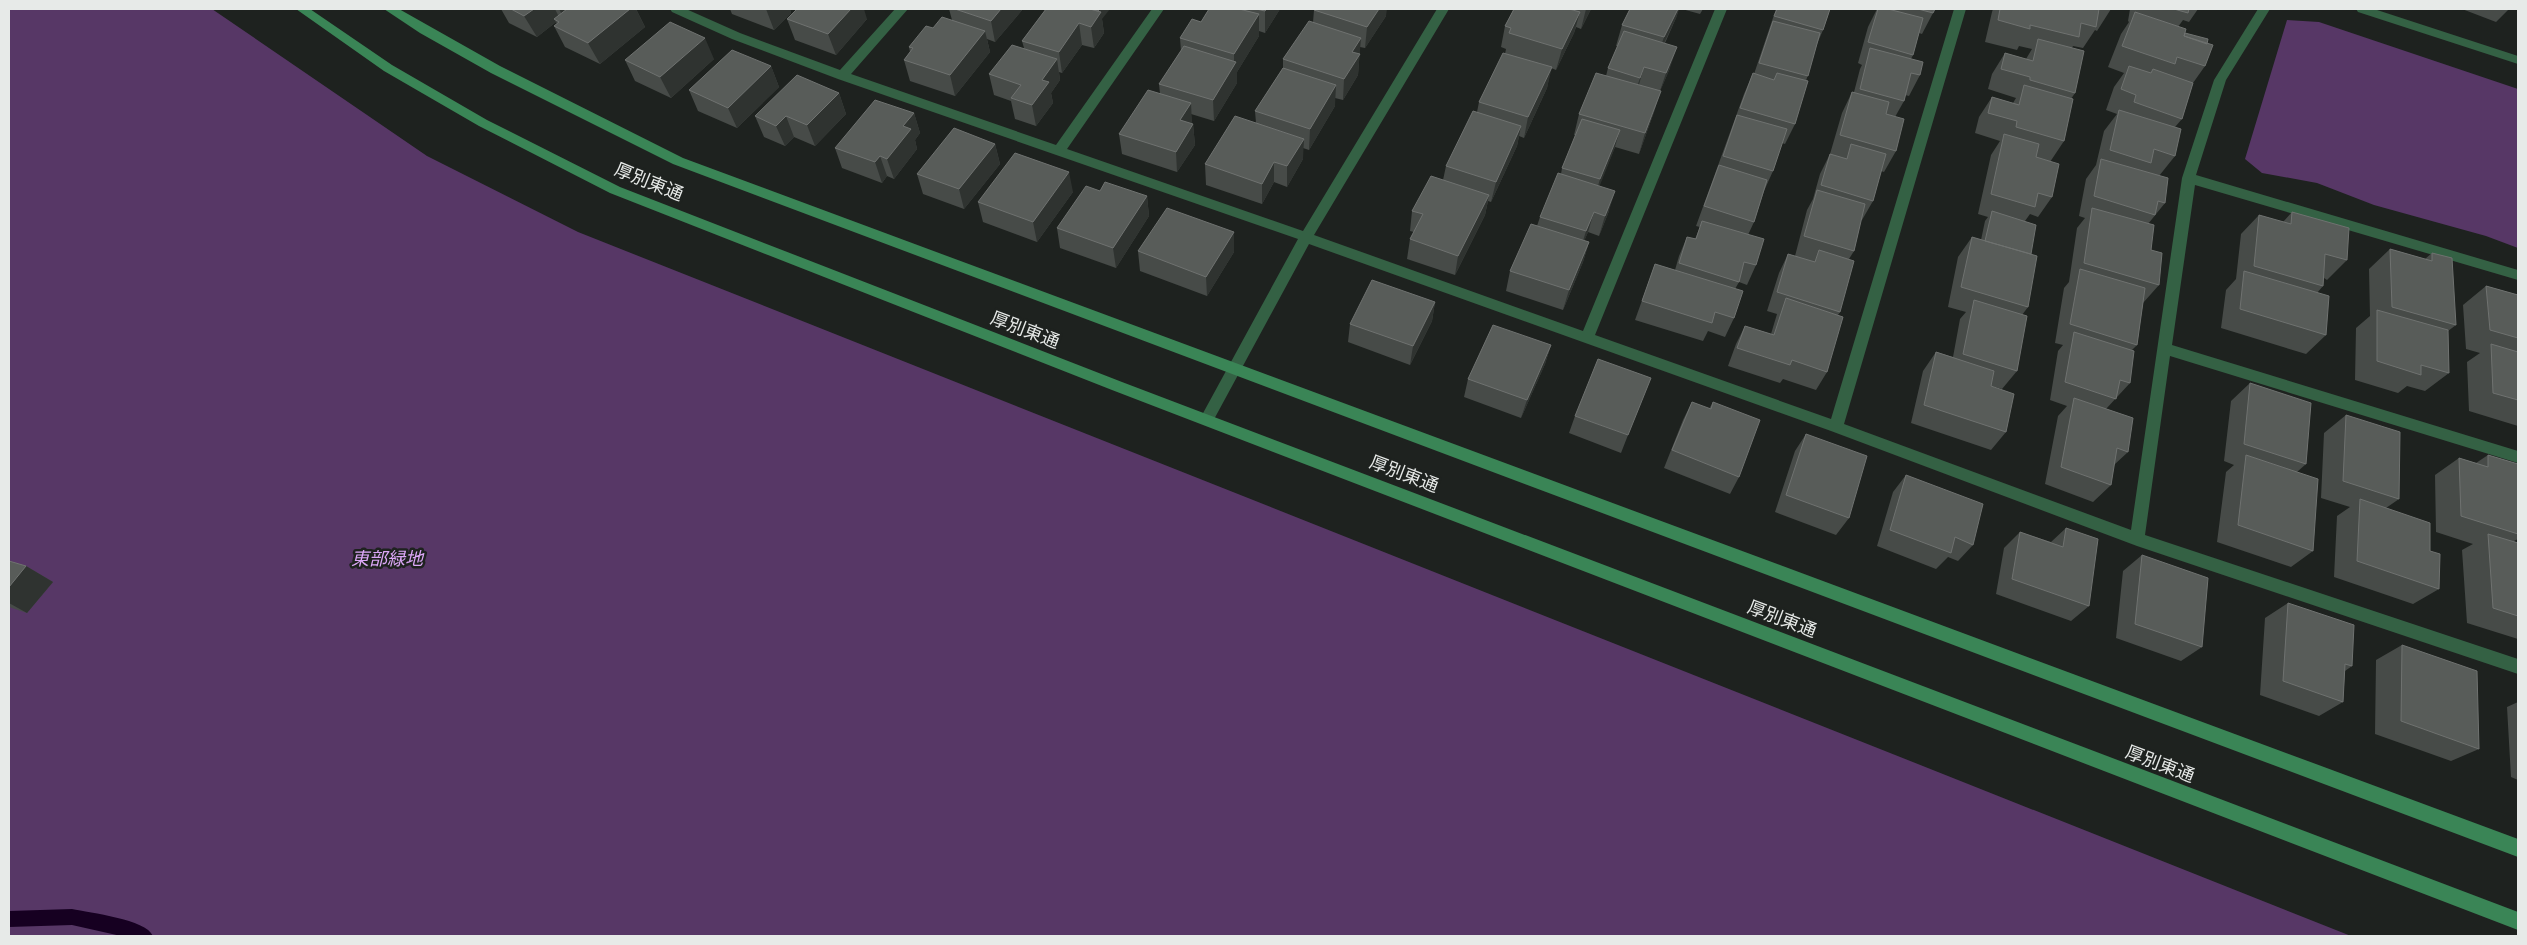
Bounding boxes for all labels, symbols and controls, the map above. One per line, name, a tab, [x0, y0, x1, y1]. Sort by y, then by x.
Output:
street label: 厚別東通	[612, 159, 686, 205]
street label: 厚別東通	[988, 308, 1062, 352]
street label: 厚別東通	[1367, 452, 1441, 496]
park label: 東部緑地	[351, 549, 425, 569]
street label: 厚別東通	[1745, 597, 1819, 641]
street label: 厚別東通	[2123, 742, 2197, 786]

